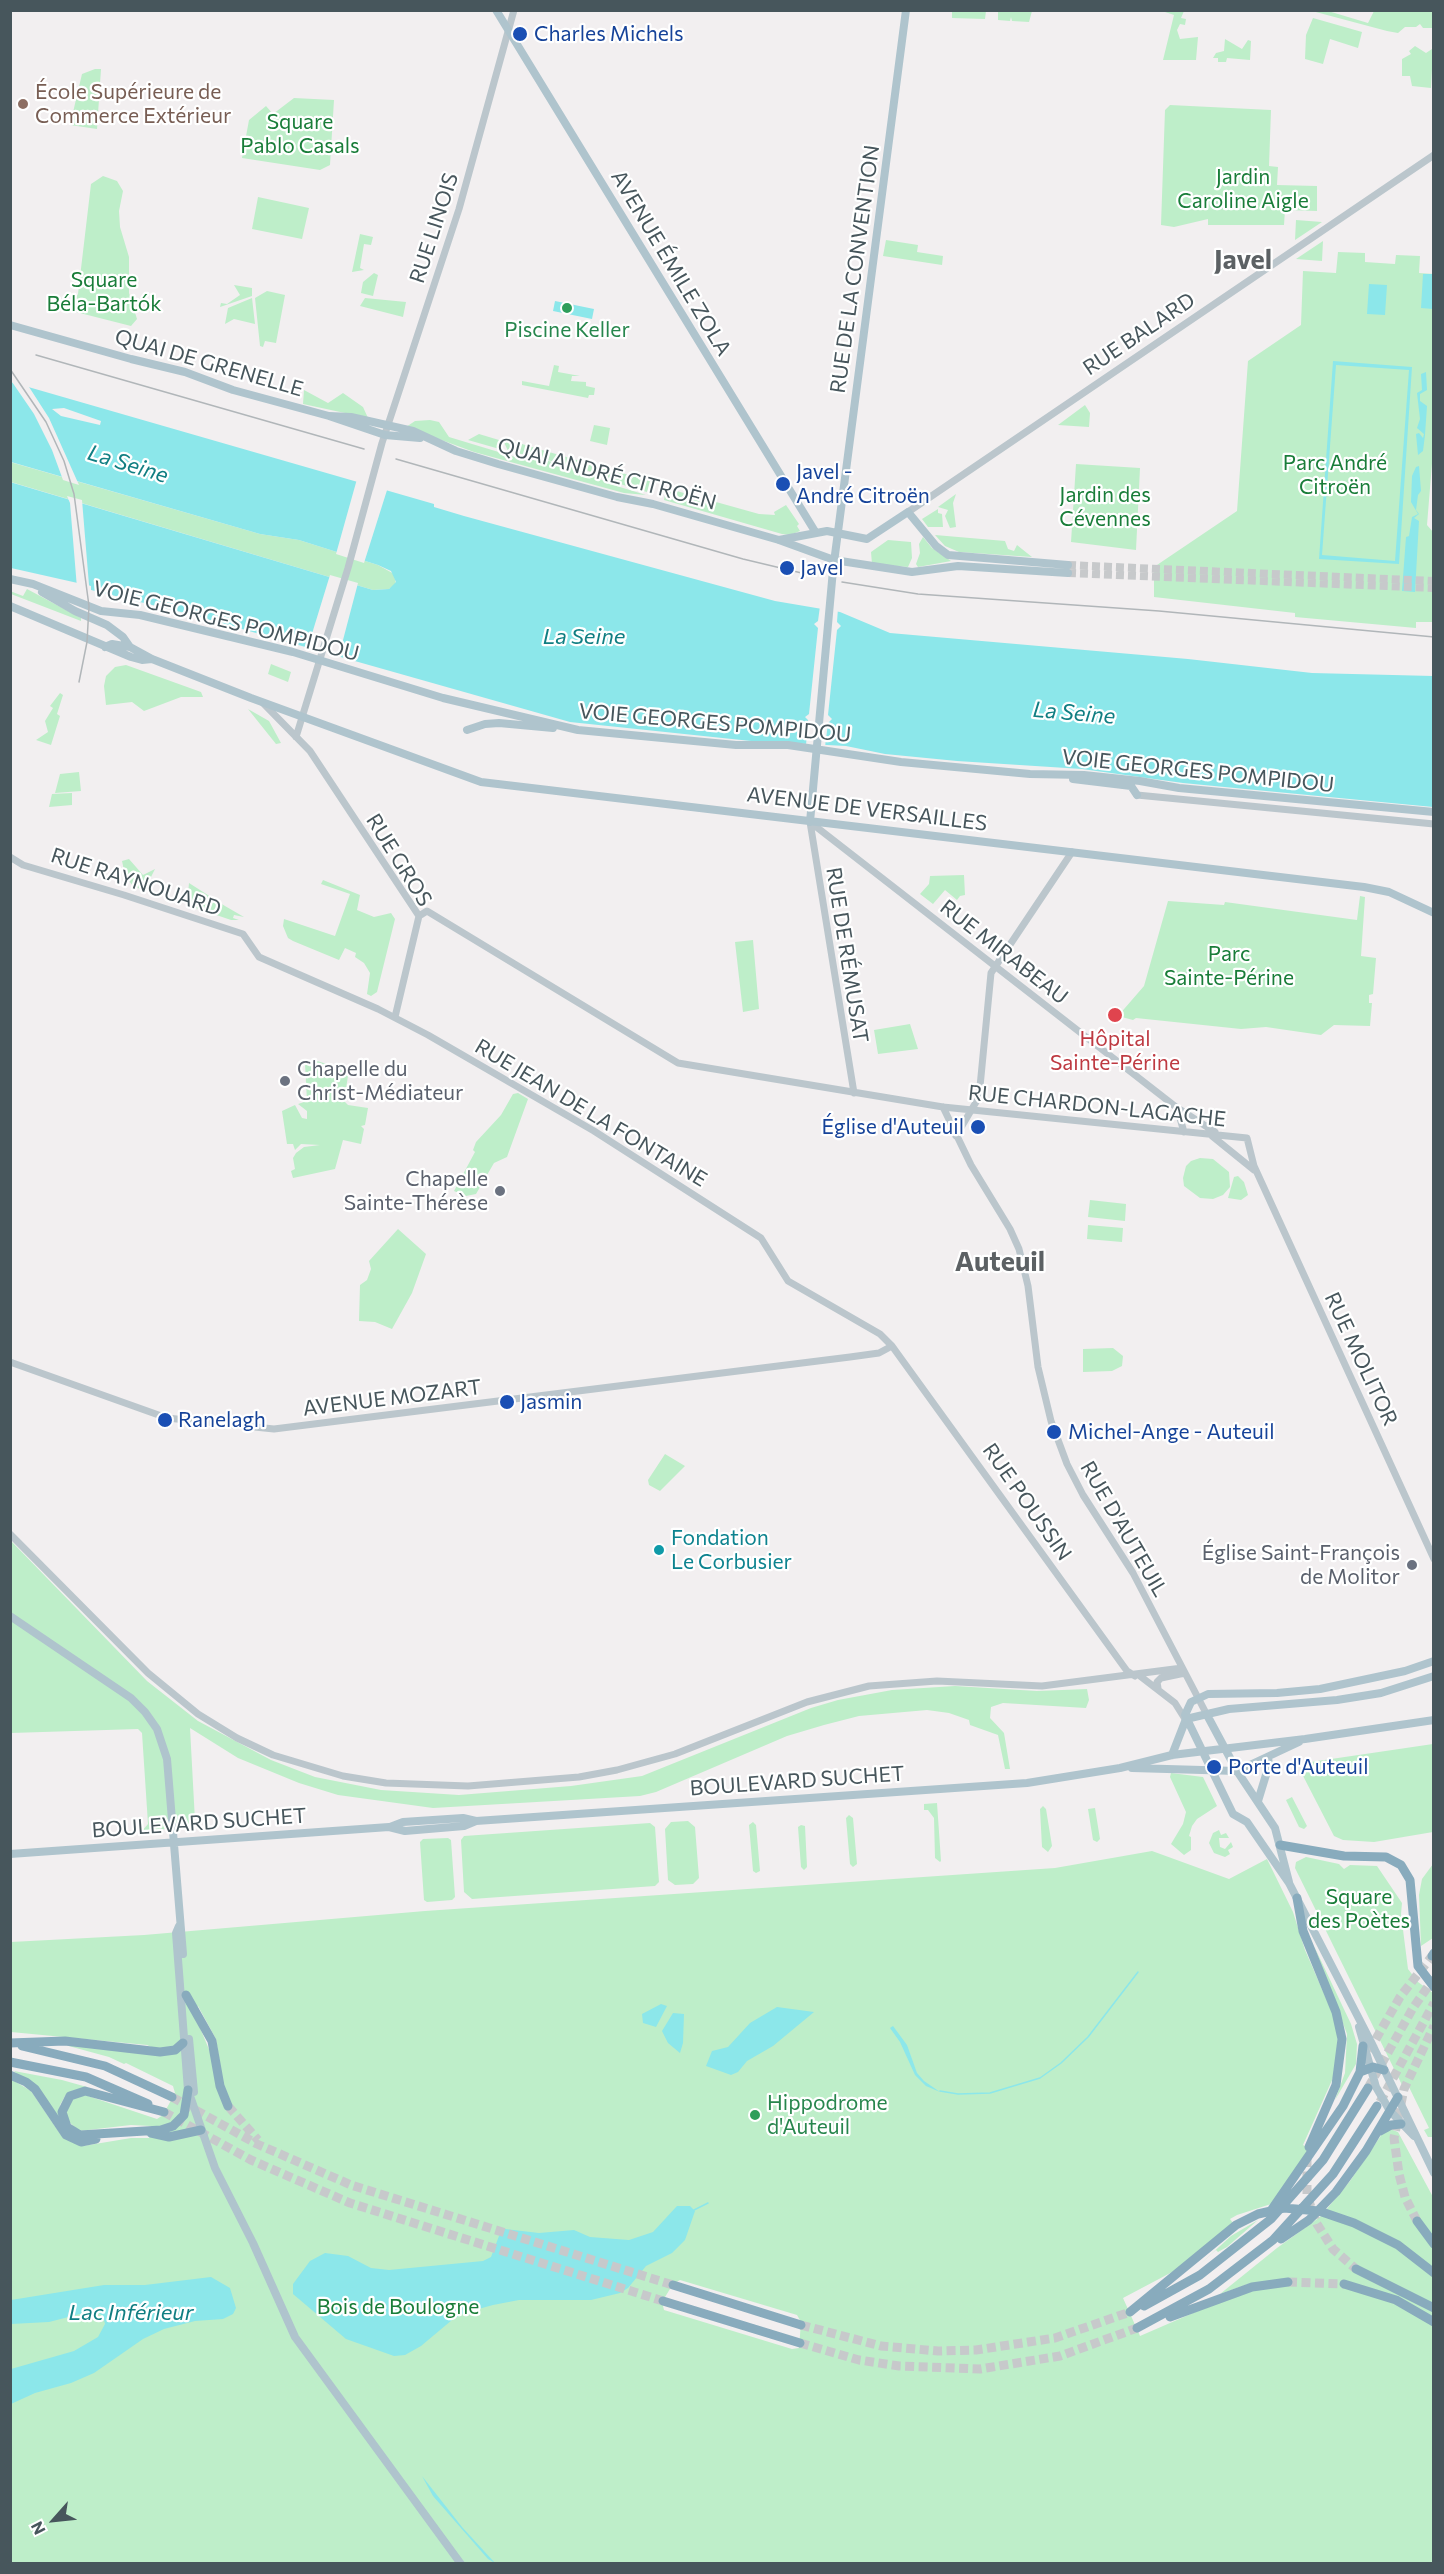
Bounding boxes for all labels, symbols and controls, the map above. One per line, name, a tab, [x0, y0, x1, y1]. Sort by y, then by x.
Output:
place label: Charles Michels	[534, 21, 684, 47]
marker: Charles Michels	[511, 25, 529, 43]
place label: École Supérieure de Commerce Extérieur	[35, 79, 231, 129]
marker: École Supérieure de Commerce Extérieur	[16, 97, 30, 111]
park label: Square Pablo Casals	[240, 109, 360, 159]
street label: RUE DE LA CONVENTION	[825, 143, 885, 395]
park label: Jardin Caroline Aigle	[1177, 164, 1309, 214]
street label: AVENUE ÉMILE ZOLA	[606, 166, 736, 360]
street label: RUE LINOIS	[404, 170, 464, 286]
district label: Javel	[1214, 244, 1272, 276]
park label: Square Béla-Bartók	[46, 267, 162, 317]
street label: RUE BALARD	[1078, 287, 1200, 381]
marker: Piscine Keller	[560, 301, 574, 315]
place label: Piscine Keller	[504, 317, 630, 343]
street label: QUAI DE GRENELLE	[112, 324, 306, 402]
street label: QUAI ANDRÉ CITROËN	[495, 433, 719, 515]
water label: La Seine	[85, 439, 171, 489]
park label: Parc André Citroën	[1283, 450, 1387, 500]
place label: Javel - André Citroën	[796, 459, 930, 509]
marker: Javel - André Citroën	[774, 475, 792, 493]
park label: Jardin des Cévennes	[1059, 482, 1151, 532]
place label: Javel	[800, 555, 844, 581]
marker: Javel	[778, 559, 796, 577]
street label: VOIE GEORGES POMPIDOU	[90, 576, 362, 666]
water label: La Seine	[543, 624, 625, 650]
water label: La Seine	[1032, 696, 1116, 730]
street label: VOIE GEORGES POMPIDOU	[578, 699, 852, 747]
street label: VOIE GEORGES POMPIDOU	[1061, 744, 1335, 798]
street label: AVENUE DE VERSAILLES	[745, 782, 989, 836]
street label: RUE GROS	[361, 809, 437, 911]
street label: RUE RAYNOUARD	[48, 843, 224, 921]
street label: RUE DE RÉMUSAT	[821, 865, 873, 1045]
street label: RUE MIRABEAU	[935, 894, 1073, 1010]
park label: Parc Sainte-Périne	[1164, 941, 1294, 991]
marker: Hôpital Sainte-Périne	[1106, 1006, 1124, 1024]
place label: Hôpital Sainte-Périne	[1050, 1026, 1180, 1076]
street label: RUE JEAN DE LA FONTAINE	[470, 1034, 712, 1192]
place label: Chapelle du Christ-Médiateur	[297, 1056, 463, 1106]
marker: Chapelle du Christ-Médiateur	[278, 1074, 292, 1088]
street label: RUE CHARDON-LAGACHE	[967, 1080, 1227, 1132]
place label: Église d'Auteuil	[822, 1114, 964, 1140]
marker: Église d'Auteuil	[969, 1118, 987, 1136]
place label: Chapelle Sainte-Thérèse	[344, 1166, 488, 1216]
marker: Chapelle Sainte-Thérèse	[493, 1184, 507, 1198]
district label: Auteuil	[955, 1246, 1045, 1278]
street label: RUE MOLITOR	[1319, 1288, 1403, 1430]
street label: AVENUE MOZART	[301, 1375, 483, 1421]
place label: Jasmin	[520, 1389, 582, 1415]
marker: Jasmin	[498, 1393, 516, 1411]
place label: Ranelagh	[178, 1407, 266, 1433]
marker: Ranelagh	[156, 1411, 174, 1429]
place label: Michel-Ange - Auteuil	[1068, 1419, 1274, 1445]
marker: Michel-Ange - Auteuil	[1045, 1423, 1063, 1441]
street label: RUE POUSSIN	[977, 1438, 1077, 1566]
street label: RUE D'AUTEUIL	[1075, 1457, 1173, 1601]
place label: Fondation Le Corbusier	[671, 1525, 792, 1575]
place label: Église Saint-François de Molitor	[1202, 1540, 1400, 1590]
marker: Fondation Le Corbusier	[652, 1543, 666, 1557]
marker: Église Saint-François de Molitor	[1405, 1558, 1419, 1572]
place label: Porte d'Auteuil	[1228, 1754, 1369, 1780]
marker: Porte d'Auteuil	[1205, 1758, 1223, 1776]
street label: BOULEVARD SUCHET	[689, 1761, 905, 1801]
street label: BOULEVARD SUCHET	[91, 1803, 307, 1843]
park label: Square des Poètes	[1308, 1884, 1410, 1934]
place label: Hippodrome d'Auteuil	[767, 2090, 888, 2140]
marker: Hippodrome d'Auteuil	[748, 2108, 762, 2122]
park label: Bois de Boulogne	[317, 2294, 479, 2320]
water label: Lac Inférieur	[69, 2300, 193, 2326]
north arrow	[24, 2490, 84, 2550]
text: N	[26, 2519, 49, 2538]

